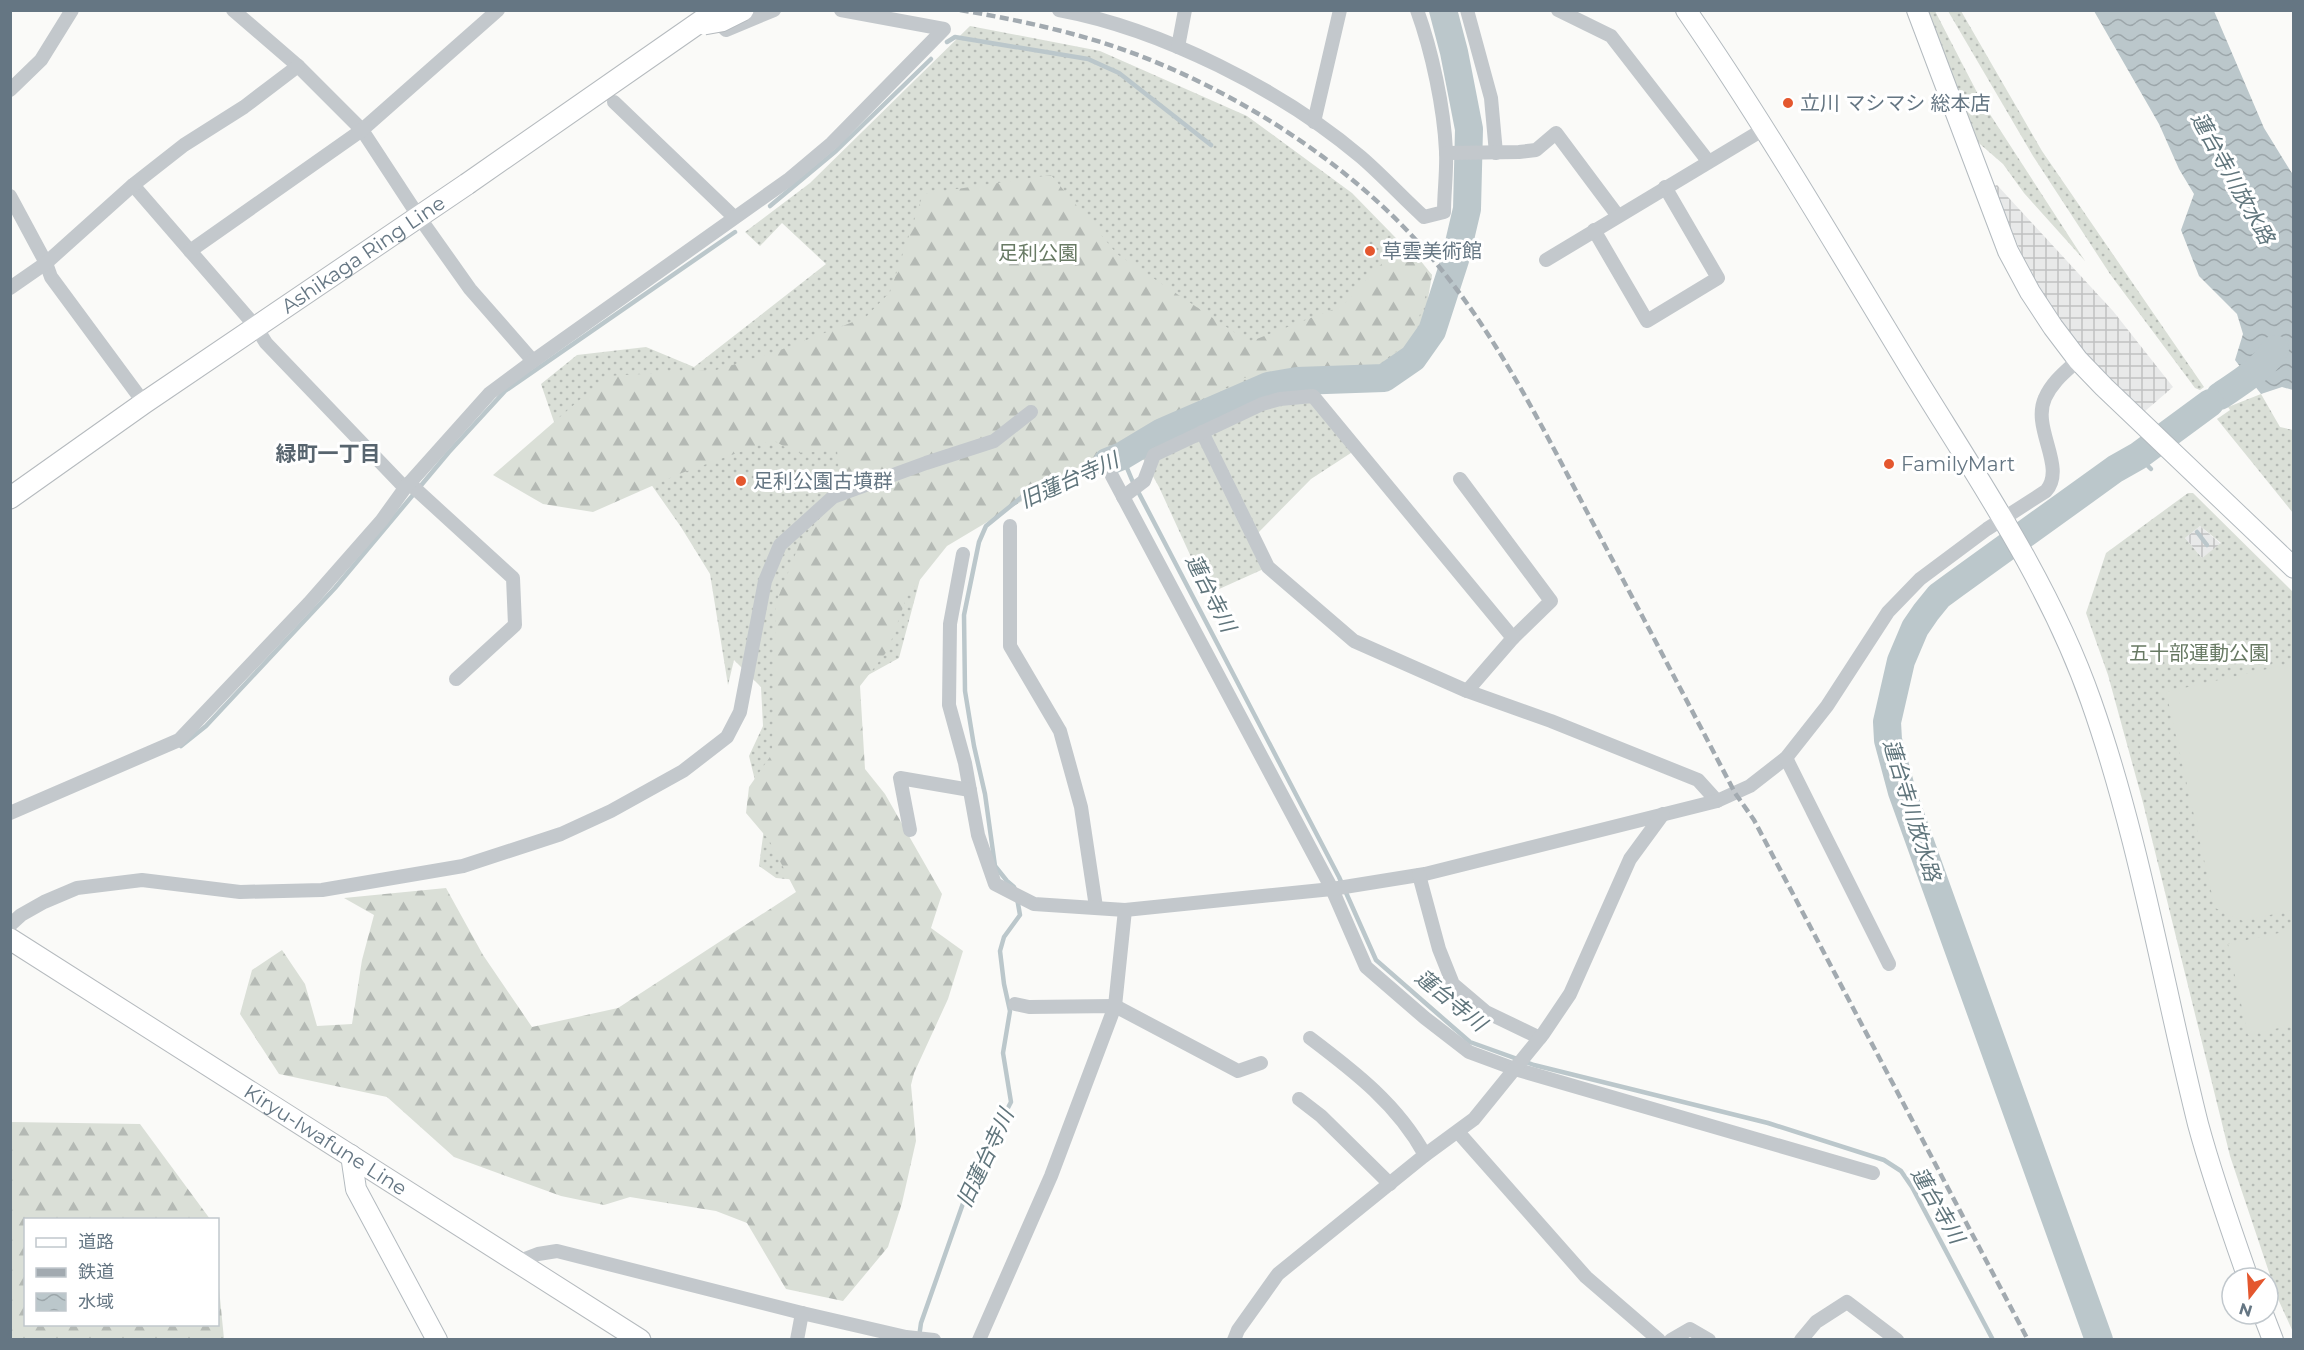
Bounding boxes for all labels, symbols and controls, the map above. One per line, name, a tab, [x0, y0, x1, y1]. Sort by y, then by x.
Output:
place label: 立川 マシマシ 総本店	[1800, 91, 1990, 115]
marker: 立川 マシマシ 総本店	[1781, 96, 1795, 110]
water label: 蓮台寺川放水路	[2186, 108, 2281, 250]
street label: Ashikaga Ring Line	[277, 191, 449, 318]
place label: 草雲美術館	[1382, 239, 1482, 263]
park label: 足利公園	[998, 241, 1078, 265]
marker: 草雲美術館	[1363, 244, 1377, 258]
district label: 緑町一丁目	[276, 441, 381, 466]
water label: 旧蓮台寺川	[1016, 446, 1124, 513]
place label: FamilyMart	[1901, 452, 2015, 476]
marker: FamilyMart	[1882, 457, 1896, 471]
place label: 足利公園古墳群	[753, 469, 893, 493]
marker: 足利公園古墳群	[734, 474, 748, 488]
water label: 蓮台寺川	[1181, 550, 1242, 638]
park label: 五十部運動公園	[2129, 641, 2269, 665]
water label: 蓮台寺川放水路	[1879, 736, 1946, 886]
water label: 蓮台寺川	[1410, 964, 1493, 1037]
street label: Kiryu-Iwafune Line	[240, 1079, 411, 1201]
water label: 旧蓮台寺川	[951, 1103, 1019, 1211]
water label: 蓮台寺川	[1906, 1162, 1971, 1249]
legend	[24, 1218, 219, 1326]
text: 道路	[78, 1231, 114, 1253]
text: 鉄道	[78, 1261, 114, 1283]
north arrow	[2220, 1266, 2280, 1326]
text: 水域	[78, 1291, 114, 1313]
text: N	[2237, 1299, 2255, 1321]

